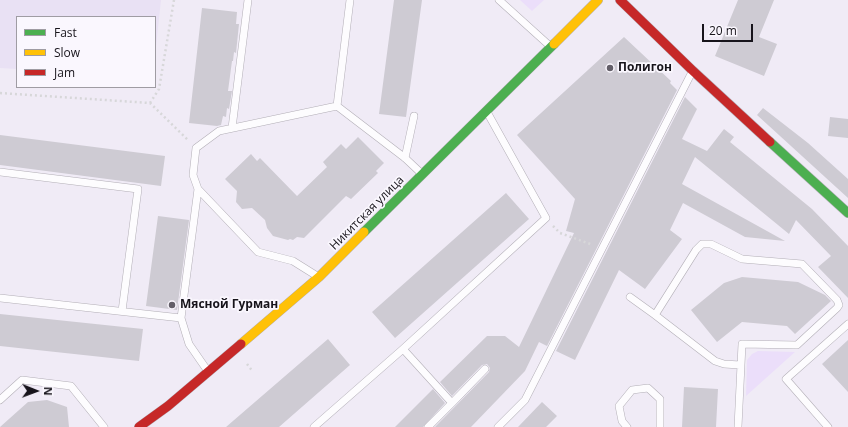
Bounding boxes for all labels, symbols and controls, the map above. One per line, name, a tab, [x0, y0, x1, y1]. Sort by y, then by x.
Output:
legend	[16, 16, 156, 88]
scale bar	[704, 16, 755, 42]
text: 20 m	[709, 22, 737, 39]
text: Fast	[54, 24, 77, 41]
text: Slow	[54, 44, 80, 61]
place label: Полигон	[618, 61, 672, 75]
marker: Полигон	[605, 63, 615, 73]
text: Jam	[54, 64, 75, 81]
street label: Никитская улица	[327, 173, 407, 253]
place label: Мясной Гурман	[180, 298, 278, 312]
marker: Мясной Гурман	[167, 300, 177, 310]
north arrow	[16, 371, 56, 411]
text: N	[41, 387, 56, 396]

